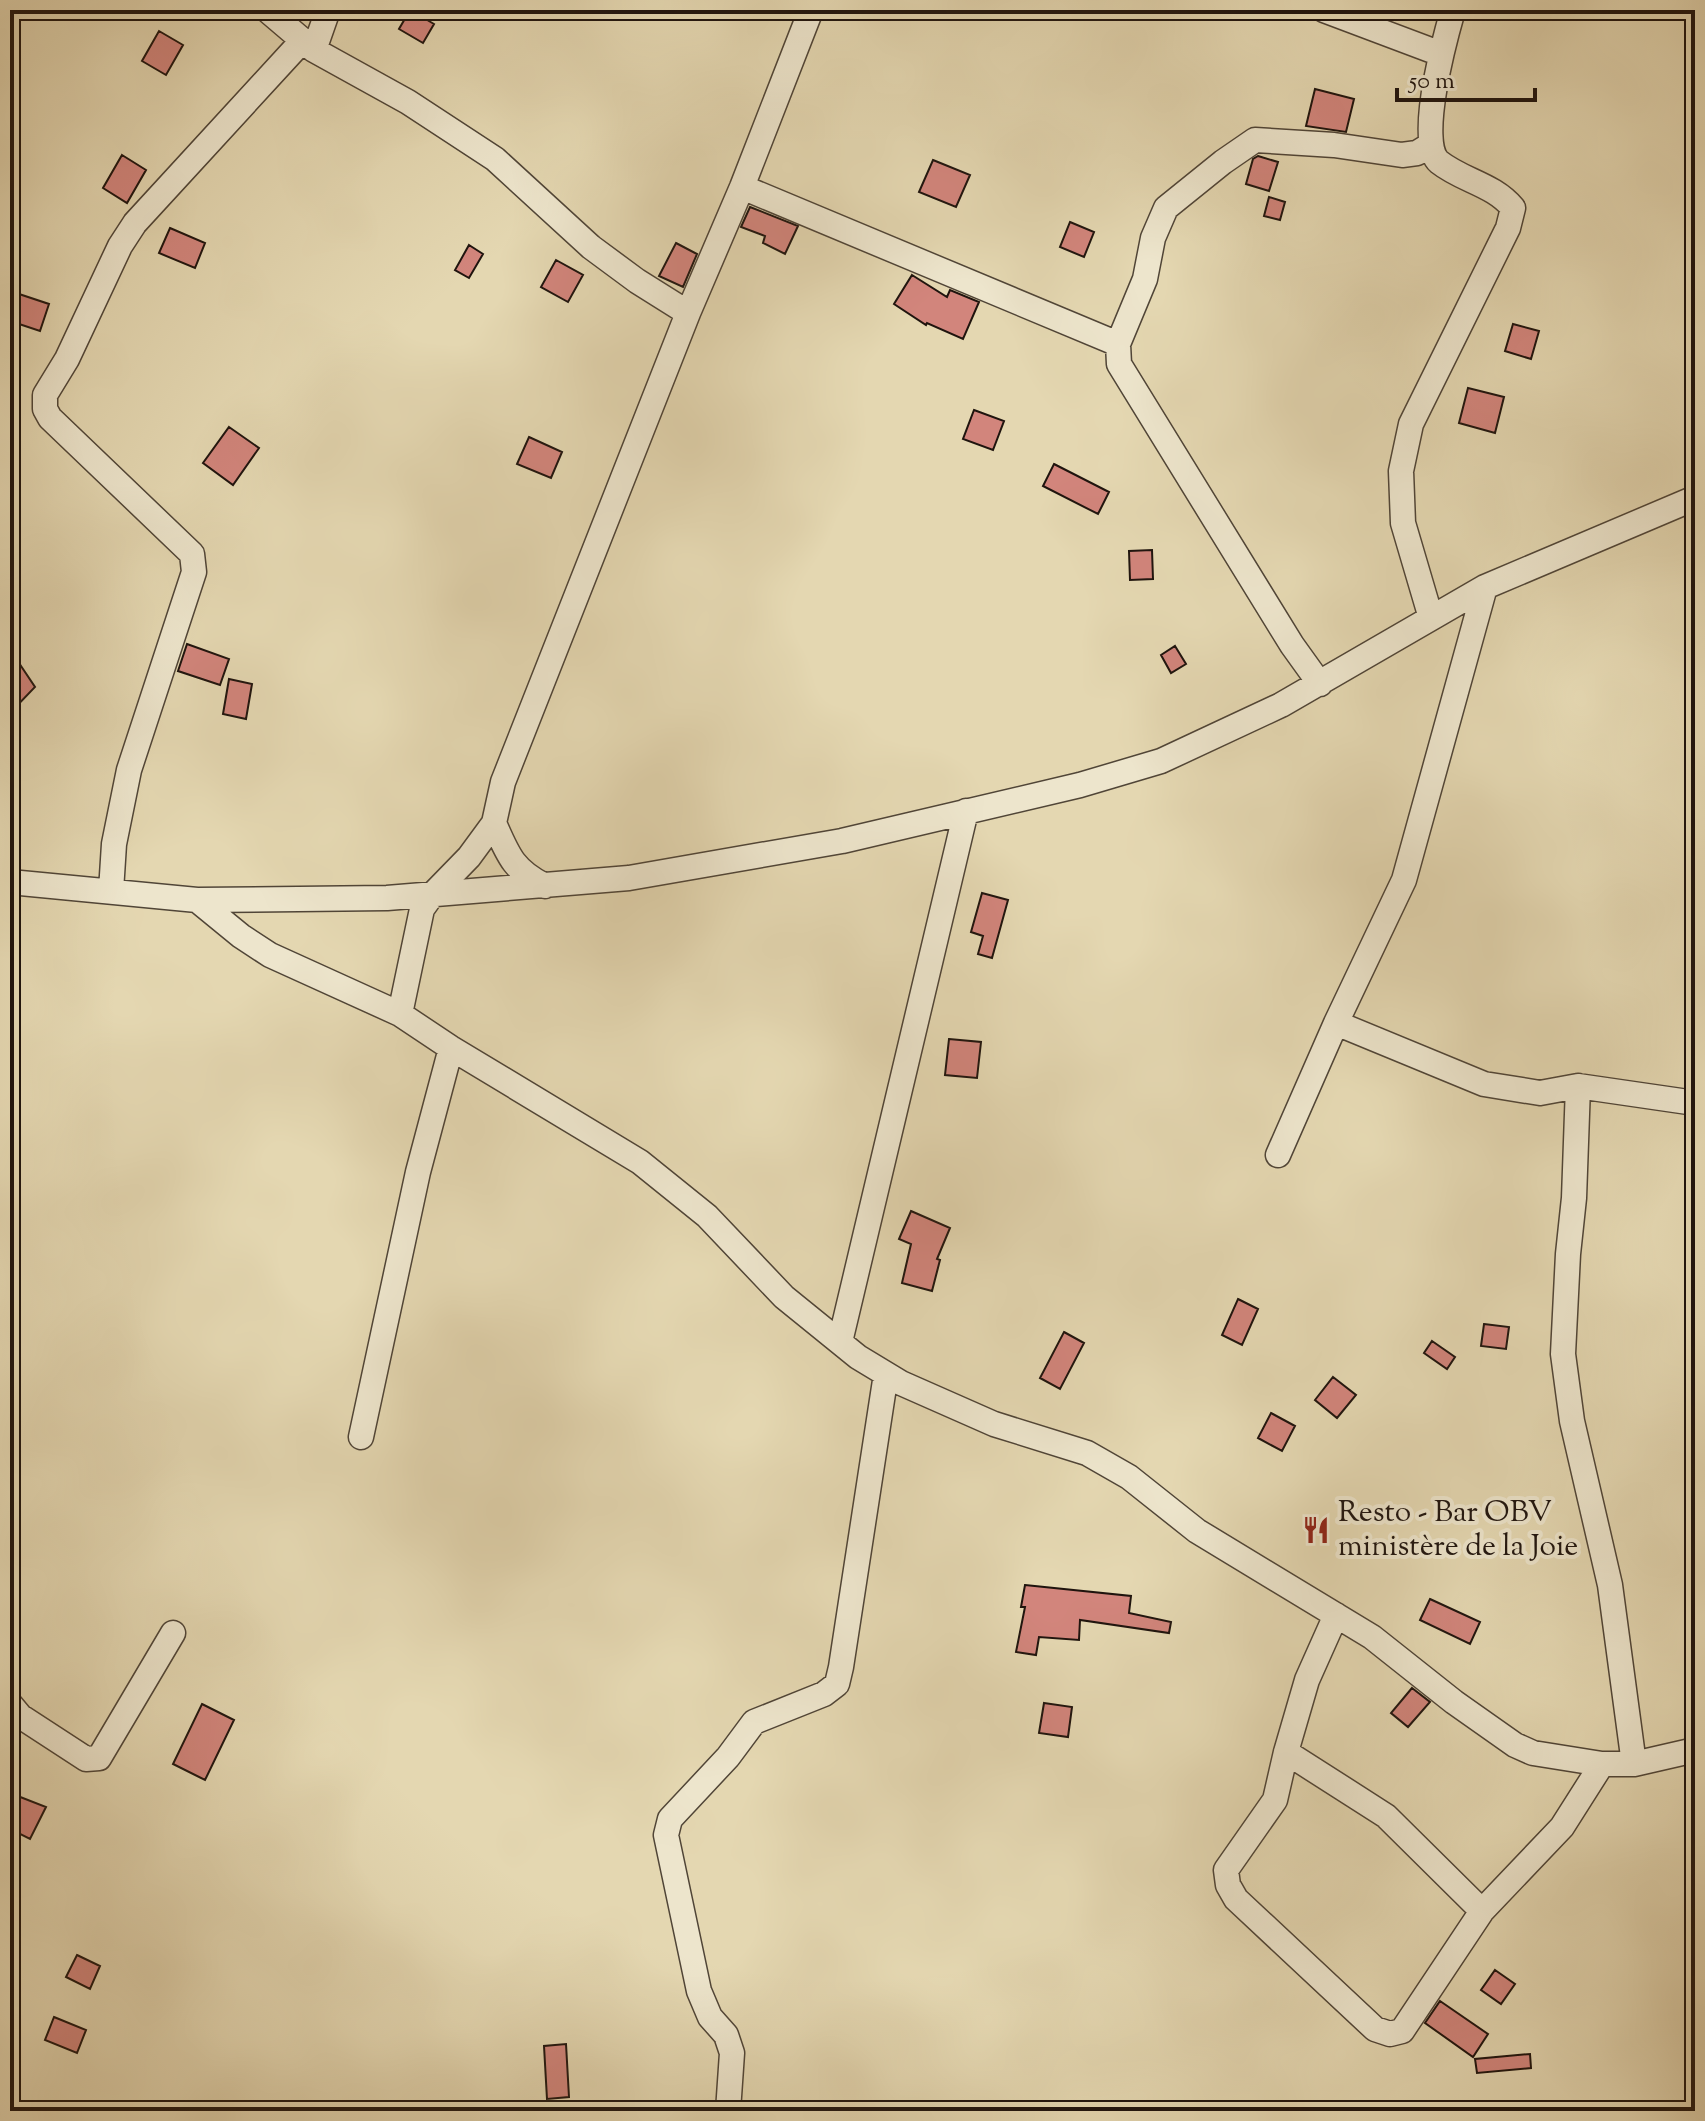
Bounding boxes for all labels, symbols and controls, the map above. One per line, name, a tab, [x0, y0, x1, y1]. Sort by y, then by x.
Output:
scale bar	[1397, 52, 1535, 102]
text: 50 m	[1407, 65, 1455, 99]
place label: Resto - Bar OBV ministère de la Joie	[1338, 1492, 1578, 1569]
restaurant icon: Resto - Bar OBV ministère de la Joie	[1301, 1515, 1331, 1545]

